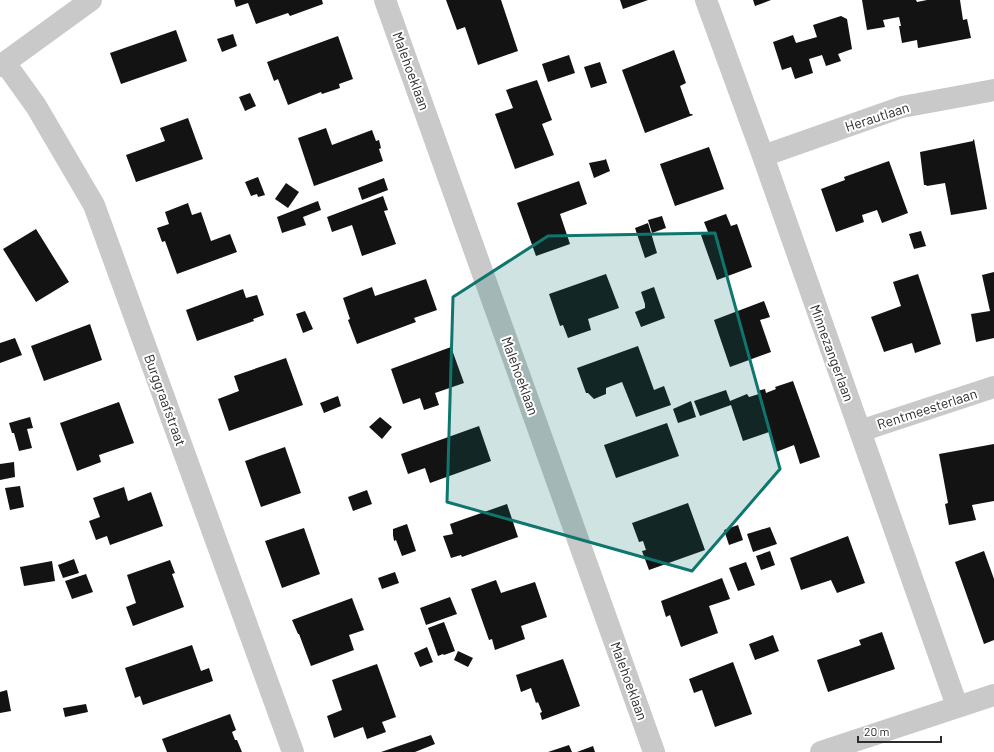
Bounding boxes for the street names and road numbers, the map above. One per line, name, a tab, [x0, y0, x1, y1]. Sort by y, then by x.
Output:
street label: Malehoeklaan	[389, 29, 434, 112]
street label: Herautlaan	[843, 98, 911, 135]
street label: Minnezangerlaan	[807, 302, 858, 404]
street label: Malehoeklaan	[498, 334, 543, 417]
street label: Burggraafstraat	[141, 352, 190, 448]
street label: Rentmeesterlaan	[875, 384, 979, 433]
street label: Malehoeklaan	[607, 639, 652, 722]

